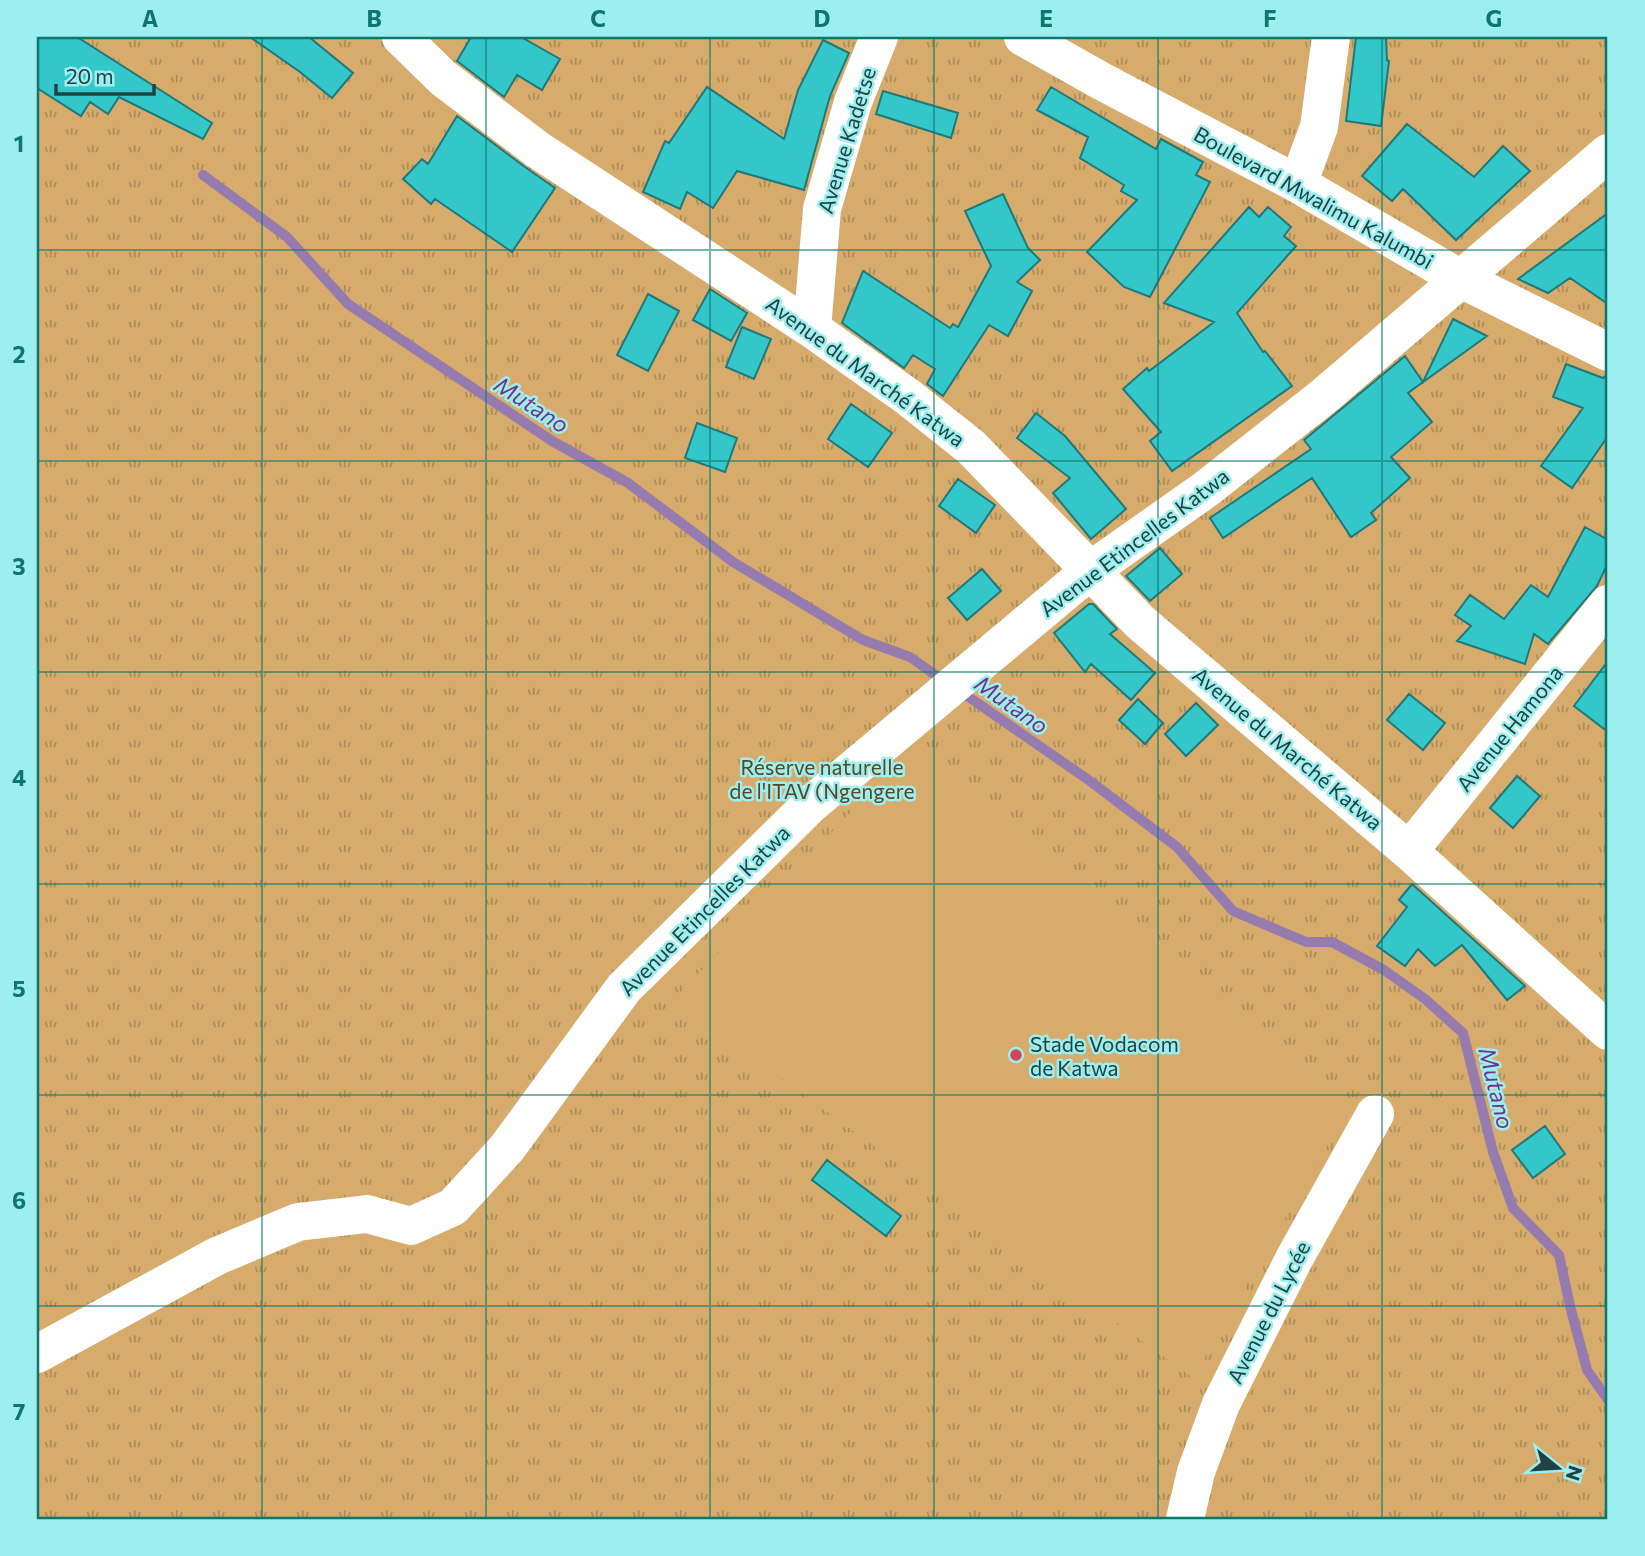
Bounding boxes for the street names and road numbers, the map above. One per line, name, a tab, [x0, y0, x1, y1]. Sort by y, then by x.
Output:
street label: Avenue Kadetse	[812, 64, 880, 216]
street label: Boulevard Mwalimu Kalumbi	[1190, 121, 1438, 273]
street label: Avenue du Marché Katwa	[762, 290, 970, 452]
street label: Avenue Etincelles Katwa	[1034, 463, 1234, 621]
street label: Avenue Hamona	[1451, 660, 1567, 796]
street label: Avenue du Marché Katwa	[1188, 661, 1388, 835]
street label: Avenue Etincelles Katwa	[614, 820, 794, 1000]
street label: Avenue du Lycée	[1221, 1237, 1315, 1387]

